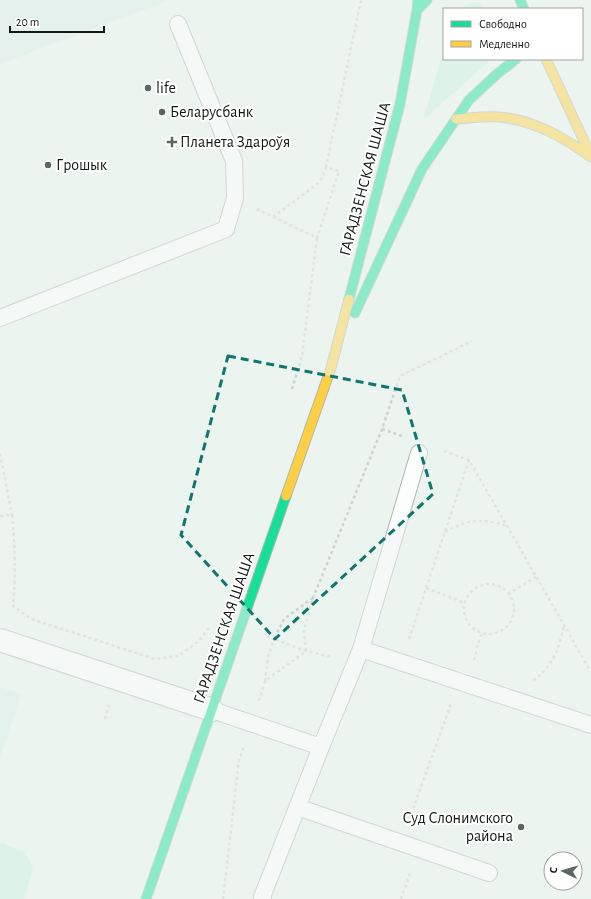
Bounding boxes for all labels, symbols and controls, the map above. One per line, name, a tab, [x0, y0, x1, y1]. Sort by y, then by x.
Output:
scale bar	[10, 8, 104, 34]
legend	[443, 8, 583, 60]
text: 20 m	[16, 16, 39, 28]
text: Свободно	[479, 18, 527, 30]
text: Медленно	[479, 38, 530, 50]
place label: life	[156, 80, 176, 96]
marker: life	[143, 83, 153, 93]
street label: ГАРАДЗЕНСКАЯ ШАША	[337, 100, 393, 258]
place label: Беларусбанк	[170, 104, 254, 121]
marker: Беларусбанк	[157, 107, 167, 117]
place label: Планета Здароўя	[180, 134, 290, 151]
marker: Планета Здароўя	[167, 137, 177, 147]
place label: Грошык	[56, 157, 108, 173]
marker: Грошык	[43, 160, 53, 170]
street label: ГАРАДЗЕНСКАЯ ШАША	[191, 550, 258, 706]
place label: Суд Слонимского района	[402, 810, 513, 844]
marker: Суд Слонимского района	[516, 822, 526, 832]
north arrow	[543, 851, 583, 891]
text: С	[548, 867, 559, 874]

